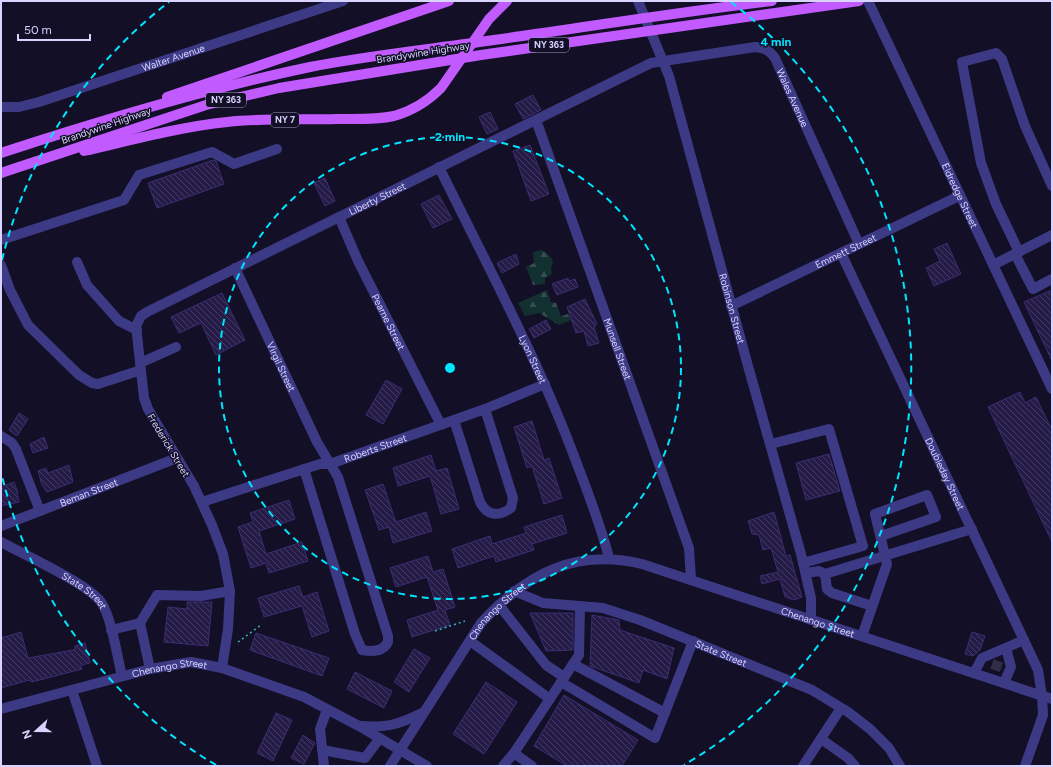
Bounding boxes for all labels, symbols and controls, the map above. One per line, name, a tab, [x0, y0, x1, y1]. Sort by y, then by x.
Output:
scale bar	[18, 16, 90, 42]
text: 50 m	[24, 23, 52, 37]
text: 4 min	[761, 35, 792, 49]
road number: NY 363	[529, 38, 569, 52]
street label: Brandywine Highway	[376, 39, 471, 66]
street label: Walter Avenue	[140, 41, 207, 74]
street label: Wales Avenue	[774, 66, 812, 130]
road number: NY 363	[206, 93, 246, 107]
street label: Brandywine Highway	[60, 104, 153, 147]
road number: NY 7	[271, 113, 299, 127]
text: 2 min	[435, 130, 465, 144]
street label: Eldredge Street	[939, 161, 981, 230]
street label: Liberty Street	[347, 179, 408, 218]
street label: Emmett Street	[813, 231, 879, 272]
street label: Robinson Street	[716, 272, 748, 345]
street label: Pearne Street	[369, 292, 408, 352]
street label: Munsell Street	[600, 316, 634, 382]
street label: Lyon Street	[516, 333, 550, 386]
street label: Virgil Street	[264, 340, 298, 394]
centre of rings	[443, 361, 457, 375]
street label: Frederick Street	[144, 411, 193, 480]
street label: Roberts Street	[342, 431, 409, 466]
street label: Doubleday Street	[922, 436, 968, 512]
street label: Beman Street	[58, 475, 120, 510]
street label: State Street	[59, 569, 110, 612]
street label: Chenango Street	[466, 580, 529, 643]
street label: Chenango Street	[779, 604, 857, 641]
street label: State Street	[693, 637, 749, 670]
street label: Chenango Street	[130, 656, 209, 681]
north arrow	[16, 711, 56, 751]
text: N	[20, 728, 35, 741]

